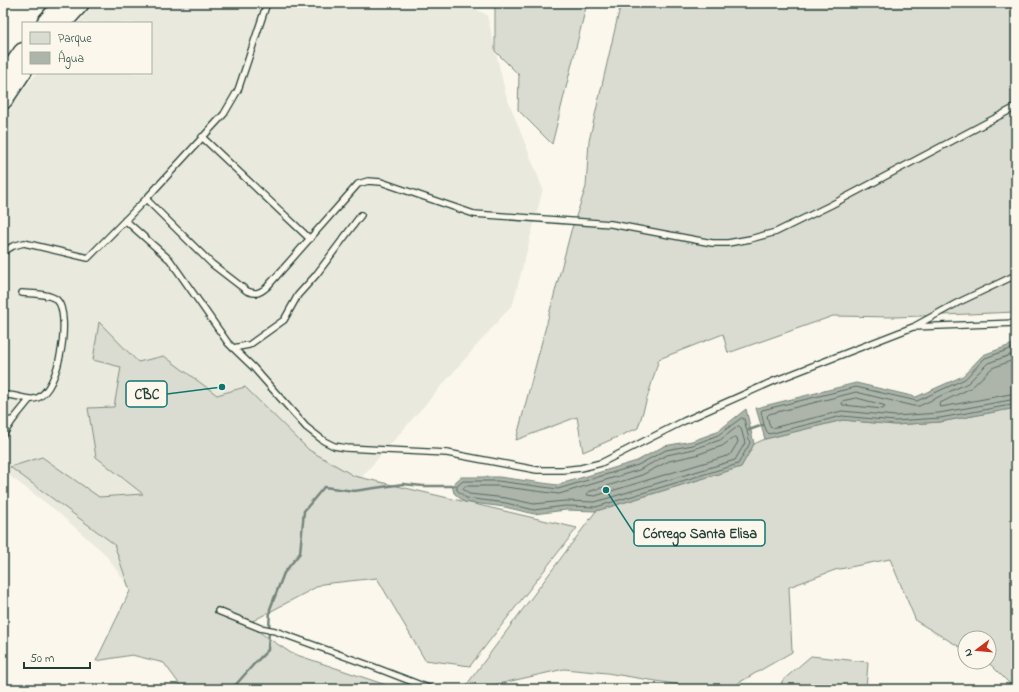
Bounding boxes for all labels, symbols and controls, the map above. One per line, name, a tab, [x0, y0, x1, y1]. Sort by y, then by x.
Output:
legend	[22, 22, 152, 74]
text: Parque	[58, 30, 92, 48]
text: Água	[58, 49, 84, 69]
callout: CBC	[126, 381, 167, 407]
text: CBC	[135, 385, 160, 406]
callout: Córrego Santa Elisa	[634, 520, 765, 546]
text: Córrego Santa Elisa	[643, 524, 758, 547]
north arrow	[957, 630, 997, 670]
scale bar	[24, 644, 90, 670]
text: N	[960, 647, 977, 658]
text: 50 m	[30, 650, 54, 668]

